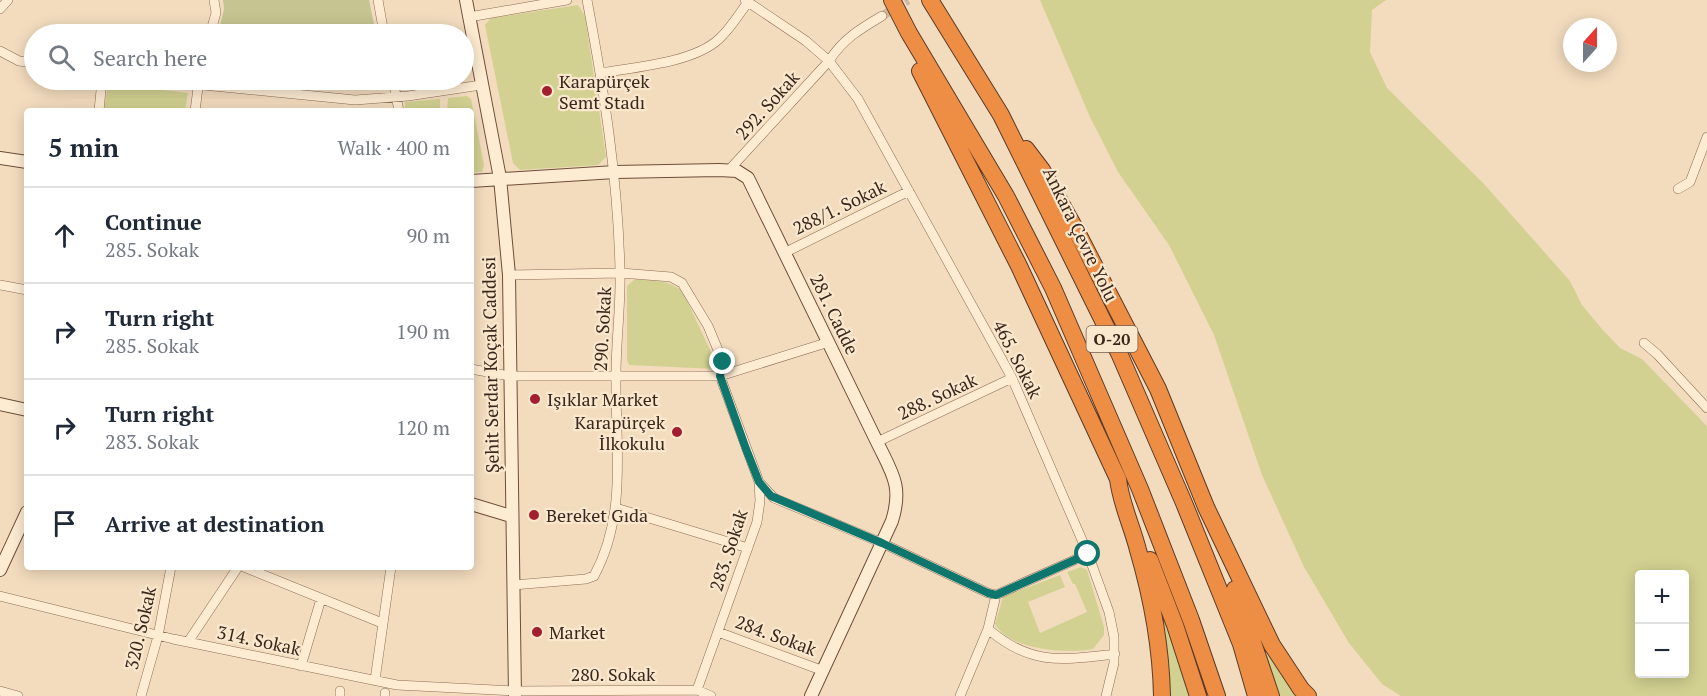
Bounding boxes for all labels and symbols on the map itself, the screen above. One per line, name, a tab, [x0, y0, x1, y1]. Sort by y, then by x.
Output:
north arrow	[1563, 18, 1617, 72]
street label: 292. Sokak	[730, 65, 805, 145]
place label: Karapürçek Semt Stadı	[559, 69, 650, 114]
marker: Karapürçek Semt Stadı	[540, 84, 554, 98]
street label: Ankara Çevre Yolu	[1038, 163, 1124, 305]
street label: 288/1. Sokak	[789, 174, 890, 240]
street label: Şehit Serdar Koçak Caddesi	[476, 257, 504, 473]
street label: 281. Cadde	[805, 270, 865, 358]
street label: 290. Sokak	[588, 285, 616, 372]
street label: 465. Sokak	[988, 316, 1048, 403]
road number: O-20	[1086, 326, 1138, 352]
route end	[709, 348, 735, 374]
street label: 288. Sokak	[894, 367, 981, 425]
place label: Işıklar Market	[547, 387, 659, 411]
marker: Işıklar Market	[528, 392, 542, 406]
place label: Karapürçek İlkokulu	[574, 410, 666, 455]
marker: Karapürçek İlkokulu	[670, 425, 684, 439]
place label: Bereket Gıda	[546, 503, 648, 527]
street label: 283. Sokak	[703, 505, 753, 594]
marker: Bereket Gıda	[527, 508, 541, 522]
route start	[1074, 540, 1100, 566]
street label: 320. Sokak	[119, 583, 161, 672]
street label: 284. Sokak	[732, 609, 821, 661]
street label: 314. Sokak	[215, 619, 304, 661]
place label: Market	[549, 620, 606, 644]
marker: Market	[530, 625, 544, 639]
street label: 280. Sokak	[571, 662, 656, 686]

